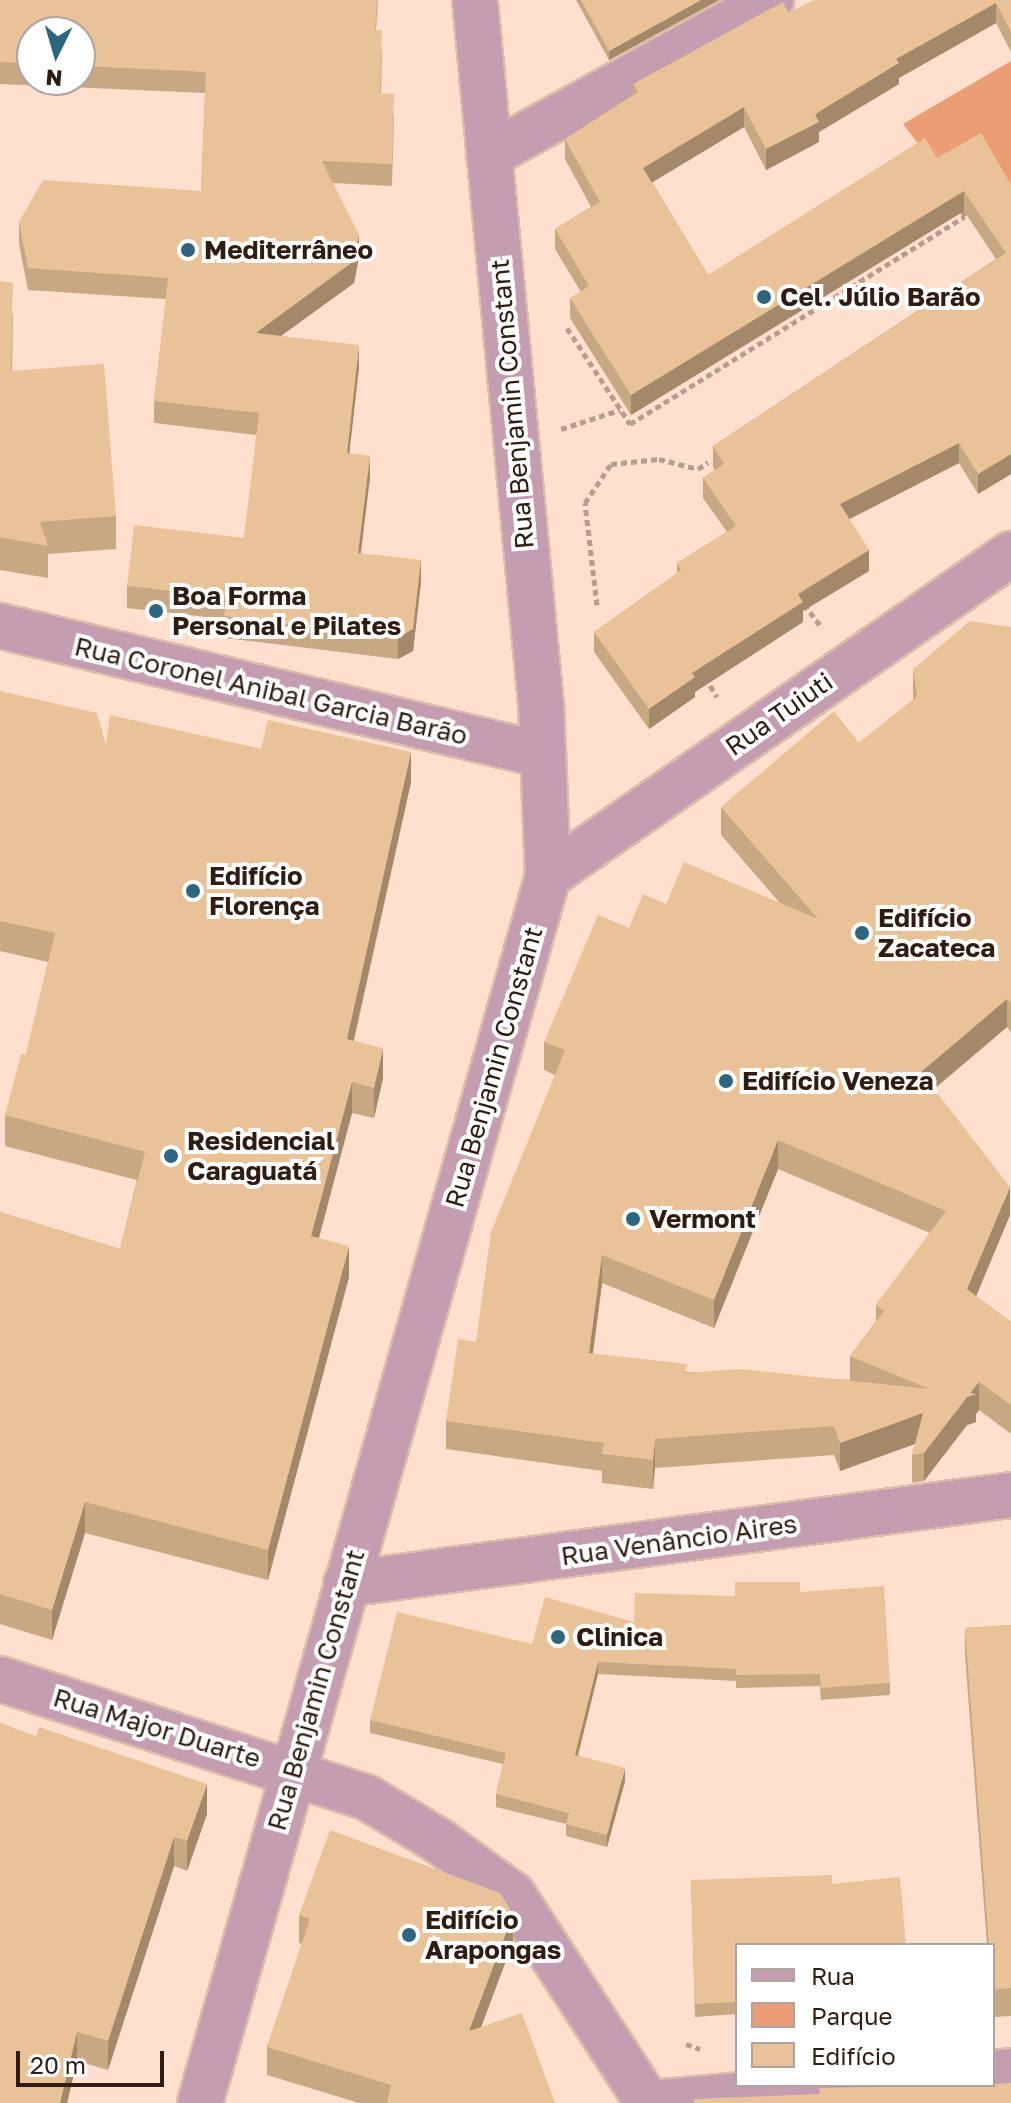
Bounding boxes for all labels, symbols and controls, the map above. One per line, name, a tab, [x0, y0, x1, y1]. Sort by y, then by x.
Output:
north arrow	[16, 16, 96, 96]
text: N	[45, 64, 64, 93]
place label: Mediterrâneo	[204, 234, 373, 266]
marker: Mediterrâneo	[179, 241, 197, 259]
street label: Rua Benjamin Constant	[484, 258, 540, 550]
place label: Cel. Júlio Barão	[780, 281, 981, 313]
marker: Cel. Júlio Barão	[755, 288, 773, 306]
place label: Boa Forma Personal e Pilates	[172, 580, 401, 642]
marker: Boa Forma Personal e Pilates	[147, 602, 165, 620]
street label: Rua Coronel Anibal Garcia Barão	[72, 631, 470, 751]
street label: Rua Tuiuti	[719, 666, 839, 762]
place label: Edifício Florença	[209, 860, 319, 922]
marker: Edifício Florença	[184, 882, 202, 900]
place label: Edifício Zacateca	[878, 902, 995, 964]
street label: Rua Benjamin Constant	[439, 923, 549, 1211]
marker: Edifício Zacateca	[853, 924, 871, 942]
place label: Edifício Veneza	[742, 1065, 934, 1097]
marker: Edifício Veneza	[717, 1072, 735, 1090]
place label: Residencial Caraguatá	[187, 1125, 335, 1186]
marker: Residencial Caraguatá	[162, 1147, 180, 1165]
place label: Vermont	[649, 1203, 756, 1235]
marker: Vermont	[624, 1210, 642, 1228]
street label: Rua Venâncio Aires	[559, 1508, 799, 1572]
street label: Rua Benjamin Constant	[261, 1546, 371, 1834]
place label: Clinica	[576, 1621, 663, 1653]
marker: Clinica	[547, 1626, 569, 1648]
street label: Rua Major Duarte	[50, 1682, 264, 1774]
place label: Edifício Arapongas	[425, 1904, 561, 1966]
marker: Edifício Arapongas	[400, 1926, 418, 1944]
legend	[735, 1943, 995, 2087]
text: Rua	[811, 1961, 855, 1990]
text: Parque	[811, 2001, 892, 2030]
scale bar	[20, 2035, 168, 2085]
text: Edifício	[811, 2041, 896, 2070]
text: 20 m	[30, 2050, 86, 2079]

